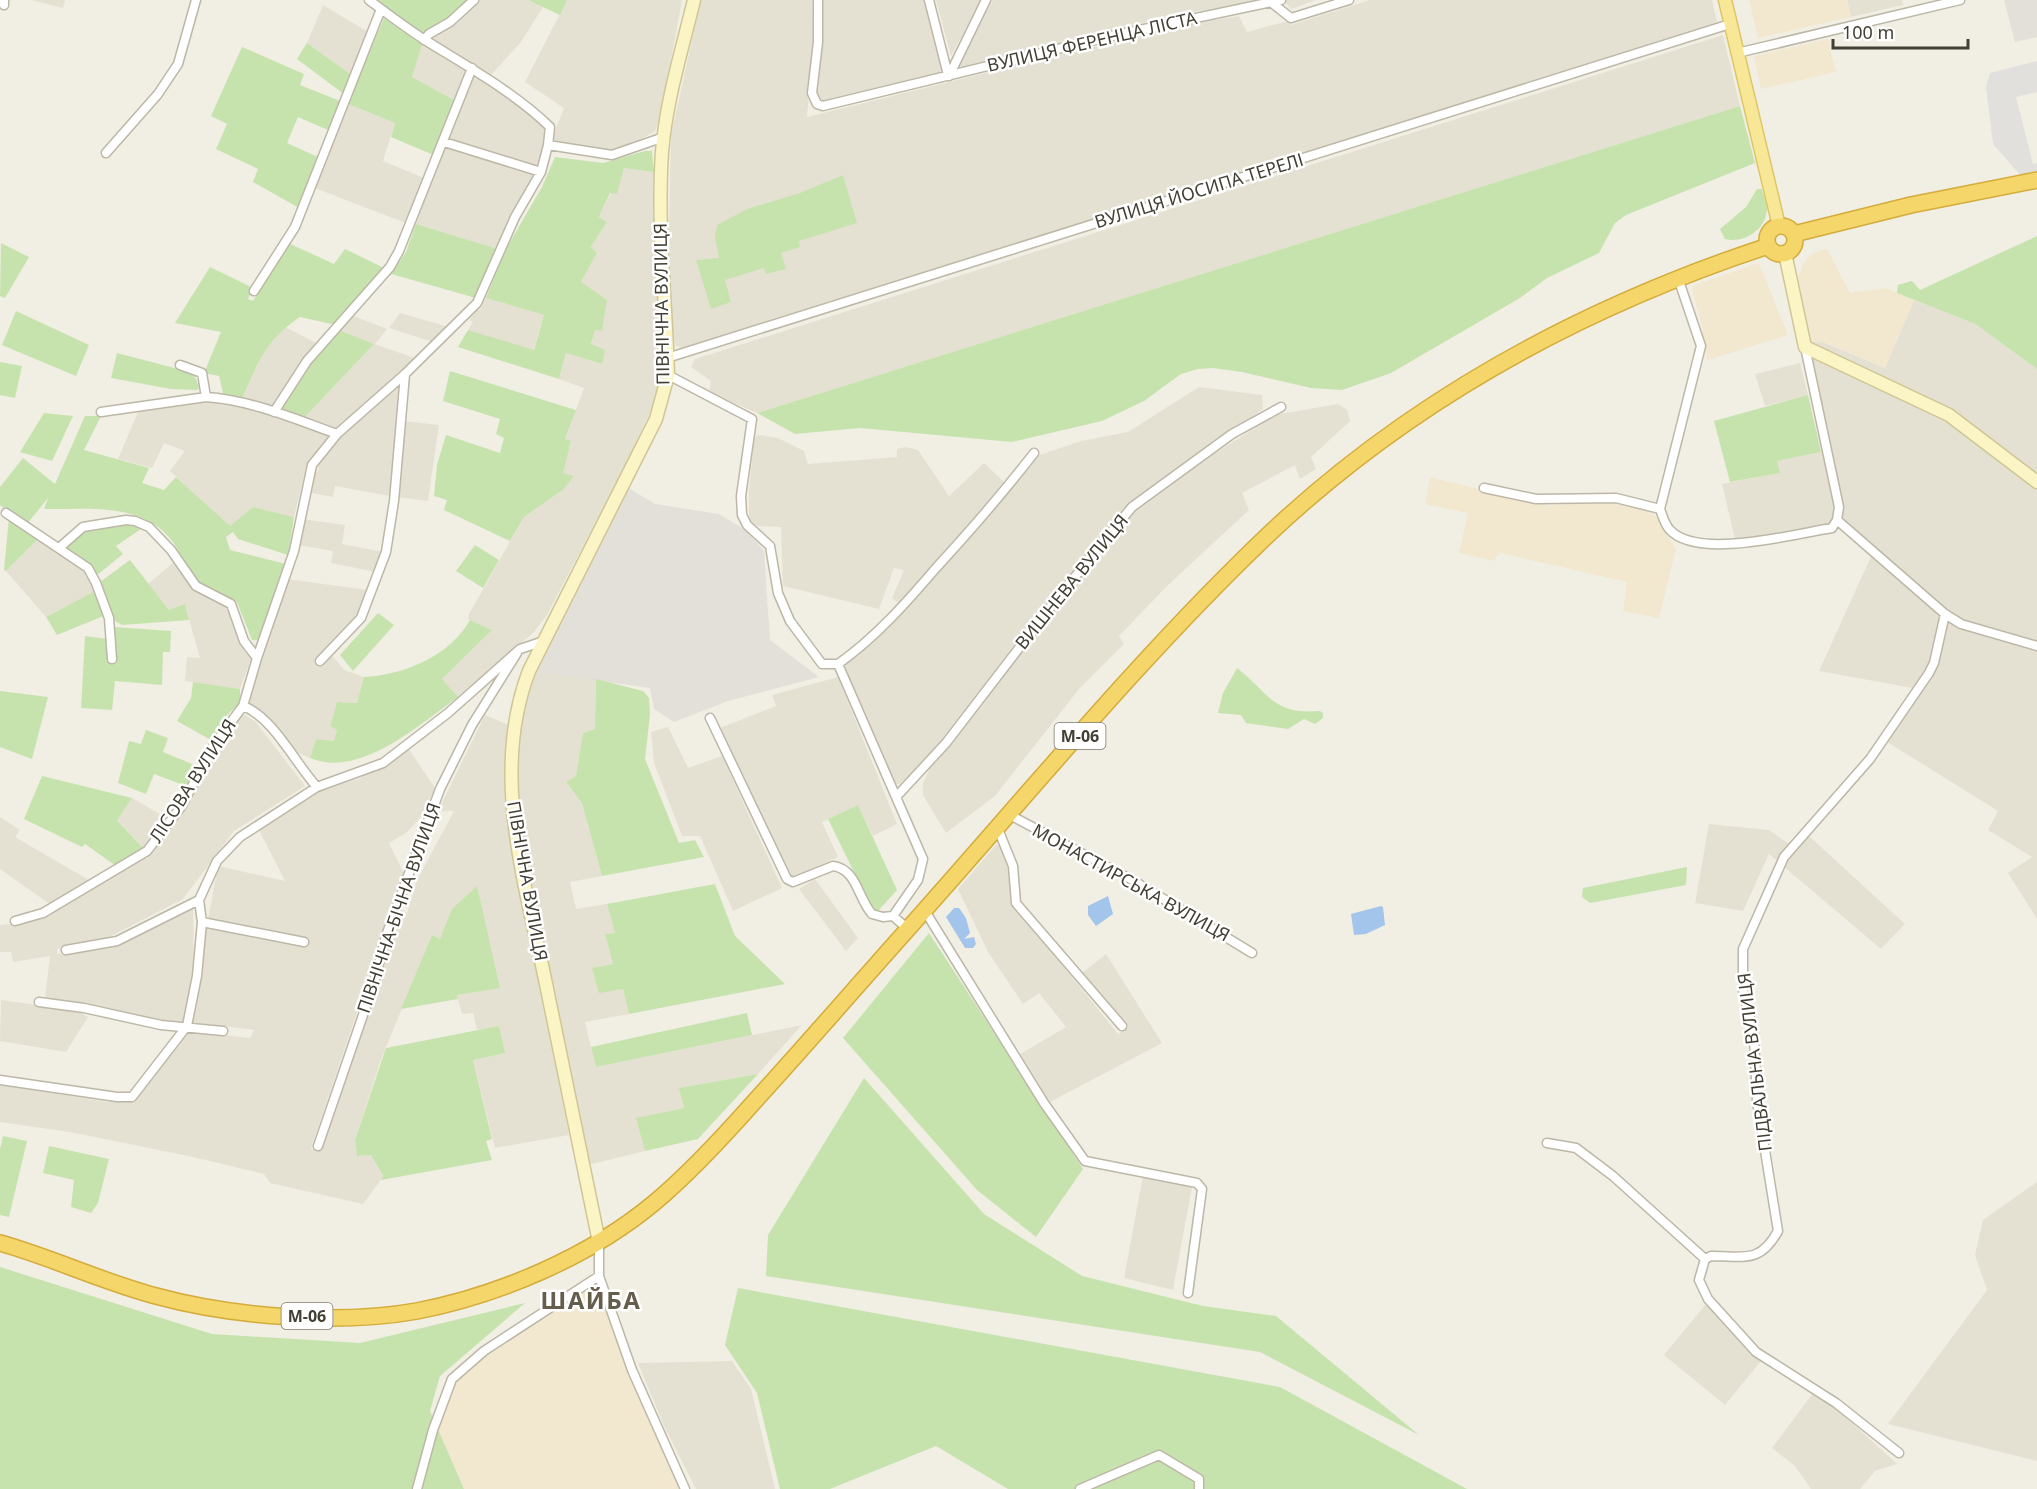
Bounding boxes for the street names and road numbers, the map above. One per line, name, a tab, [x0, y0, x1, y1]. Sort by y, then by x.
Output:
street label: ВУЛИЦЯ ФЕРЕНЦА ЛІСТА	[984, 5, 1200, 77]
street label: ВУЛИЦЯ ЙОСИПА ТЕРЕЛІ	[1091, 147, 1306, 233]
street label: ПІВНІЧНА ВУЛИЦЯ	[648, 223, 674, 385]
street label: ВИШНЕВА ВУЛИЦЯ	[1009, 509, 1133, 654]
street label: ЛІСОВА ВУЛИЦЯ	[143, 714, 241, 847]
road number: М-06	[1054, 723, 1106, 749]
street label: ПІВНІЧНА-БІЧНА ВУЛИЦЯ	[351, 799, 445, 1016]
street label: ПІВНІЧНА ВУЛИЦЯ	[502, 799, 554, 963]
street label: МОНАСТИРСЬКА ВУЛИЦЯ	[1028, 818, 1235, 947]
street label: ПІДВАЛЬНА ВУЛИЦЯ	[1731, 971, 1777, 1153]
road number: М-06	[282, 1303, 332, 1329]

